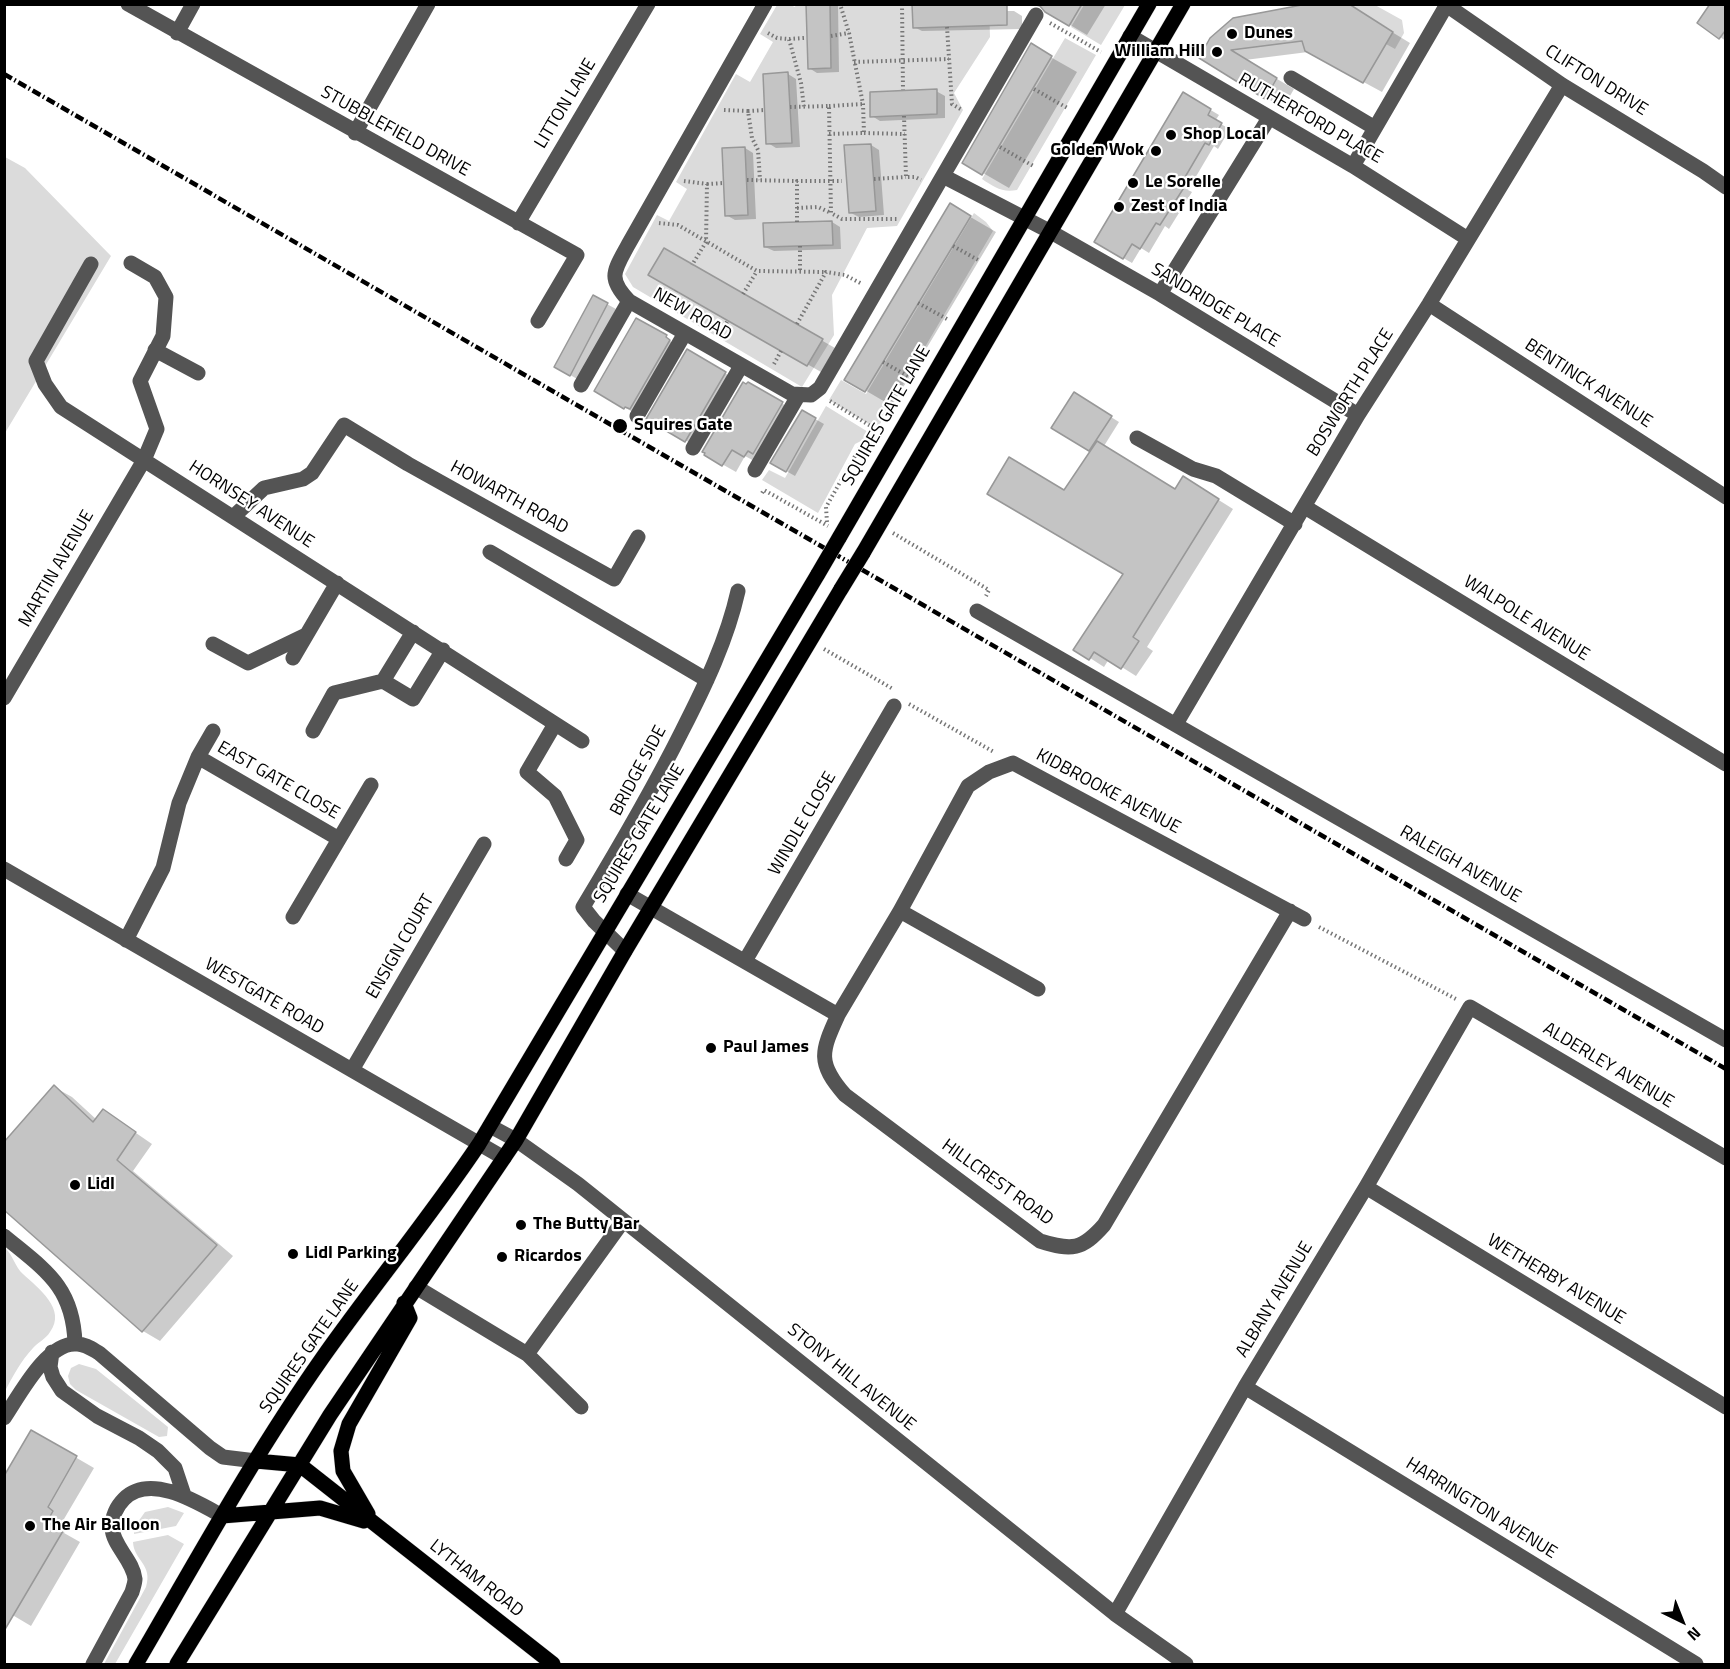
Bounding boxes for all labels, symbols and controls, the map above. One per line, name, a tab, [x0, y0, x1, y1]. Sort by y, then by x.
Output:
place label: Dunes	[1244, 23, 1293, 45]
marker: Dunes	[1225, 27, 1239, 41]
place label: William Hill	[1114, 41, 1205, 63]
street label: CLIFTON DRIVE	[1541, 41, 1651, 121]
marker: William Hill	[1210, 45, 1224, 59]
street label: LITTON LANE	[531, 55, 601, 153]
street label: RUTHERFORD PLACE	[1234, 69, 1386, 169]
street label: STUBBLEFIELD DRIVE	[317, 82, 473, 182]
place label: Shop Local	[1183, 124, 1266, 146]
marker: Shop Local	[1164, 128, 1178, 142]
place label: Golden Wok	[1050, 140, 1144, 162]
marker: Golden Wok	[1149, 144, 1163, 158]
place label: Le Sorelle	[1145, 172, 1221, 194]
marker: Le Sorelle	[1126, 176, 1140, 190]
place label: Zest of India	[1131, 196, 1227, 218]
marker: Zest of India	[1112, 200, 1126, 214]
street label: SANDRIDGE PLACE	[1147, 259, 1283, 353]
street label: NEW ROAD	[649, 284, 735, 346]
street label: BOSWORTH PLACE	[1303, 325, 1399, 461]
street label: BENTINCK AVENUE	[1520, 335, 1656, 433]
street label: SQUIRES GATE LANE	[838, 342, 936, 490]
place label: Squires Gate	[634, 415, 732, 437]
marker: Squires Gate	[611, 417, 629, 435]
street label: HORNSEY AVENUE	[184, 456, 318, 554]
street label: HOWARTH ROAD	[446, 457, 572, 539]
street label: MARTIN AVENUE	[15, 507, 99, 631]
street label: WALPOLE AVENUE	[1459, 572, 1593, 666]
street label: BRIDGE SIDE	[606, 722, 672, 820]
street label: EAST GATE CLOSE	[213, 737, 343, 825]
street label: KIDBROOKE AVENUE	[1032, 745, 1184, 839]
street label: SQUIRES GATE LANE	[590, 761, 690, 907]
street label: WINDLE CLOSE	[765, 768, 841, 880]
street label: RALEIGH AVENUE	[1396, 822, 1524, 908]
street label: ENSIGN COURT	[362, 891, 440, 1003]
street label: WESTGATE ROAD	[201, 954, 327, 1040]
street label: ALDERLEY AVENUE	[1539, 1018, 1677, 1114]
place label: Paul James	[723, 1037, 809, 1059]
marker: Paul James	[704, 1041, 718, 1055]
street label: HILLCREST ROAD	[937, 1135, 1057, 1231]
place label: Lidl	[87, 1174, 115, 1196]
marker: Lidl	[68, 1178, 82, 1192]
place label: The Butty Bar	[533, 1214, 639, 1236]
marker: The Butty Bar	[514, 1218, 528, 1232]
street label: WETHERBY AVENUE	[1483, 1230, 1629, 1330]
street label: ALBANY AVENUE	[1232, 1238, 1318, 1362]
place label: Lidl Parking	[305, 1243, 397, 1265]
place label: Ricardos	[514, 1246, 582, 1268]
marker: Lidl Parking	[286, 1247, 300, 1261]
marker: Ricardos	[495, 1250, 509, 1264]
street label: SQUIRES GATE LANE	[256, 1276, 364, 1418]
street label: STONY HILL AVENUE	[783, 1320, 919, 1436]
street label: HARRINGTON AVENUE	[1401, 1454, 1561, 1564]
place label: The Air Balloon	[42, 1515, 160, 1537]
marker: The Air Balloon	[23, 1519, 37, 1533]
street label: LYTHAM ROAD	[425, 1536, 527, 1622]
north arrow	[1652, 1591, 1712, 1651]
text: N	[1682, 1622, 1707, 1647]

